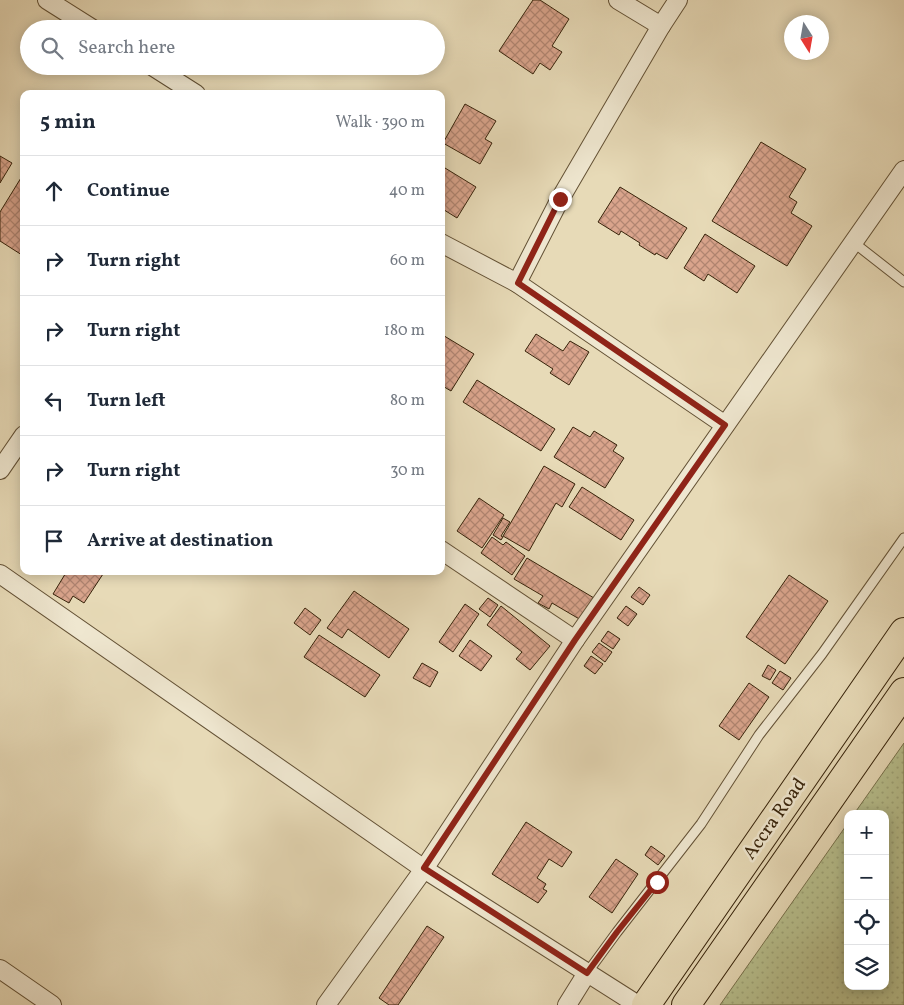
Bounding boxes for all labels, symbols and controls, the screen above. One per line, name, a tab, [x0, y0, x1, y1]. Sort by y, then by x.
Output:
north arrow	[784, 15, 829, 60]
search box	[20, 20, 445, 75]
icon: search	[38, 34, 66, 62]
text: Search here	[78, 35, 175, 61]
text: 5 min	[40, 108, 96, 137]
text: Walk · 390 m	[336, 112, 425, 134]
icon: ahead	[40, 177, 68, 205]
text: Continue	[87, 178, 170, 204]
text: 40 m	[389, 180, 425, 202]
route end	[549, 188, 572, 211]
icon: right	[40, 247, 68, 275]
text: Turn right	[87, 248, 180, 274]
text: 60 m	[390, 250, 425, 272]
icon: right	[40, 317, 68, 345]
text: Turn right	[87, 318, 180, 344]
text: 180 m	[384, 320, 425, 342]
icon: left	[40, 387, 68, 415]
text: Turn left	[87, 388, 166, 414]
text: 80 m	[390, 390, 425, 412]
icon: right	[40, 457, 68, 485]
text: Turn right	[87, 458, 180, 484]
text: 30 m	[390, 460, 425, 482]
icon: arrive	[40, 527, 68, 555]
text: Arrive at destination	[87, 528, 273, 554]
street label: Accra Road	[737, 773, 813, 865]
map controls	[844, 810, 889, 990]
button: +	[844, 810, 889, 855]
button: −	[844, 855, 889, 900]
route start	[646, 871, 669, 894]
button: locate	[844, 900, 889, 945]
button: layers	[844, 945, 889, 990]

